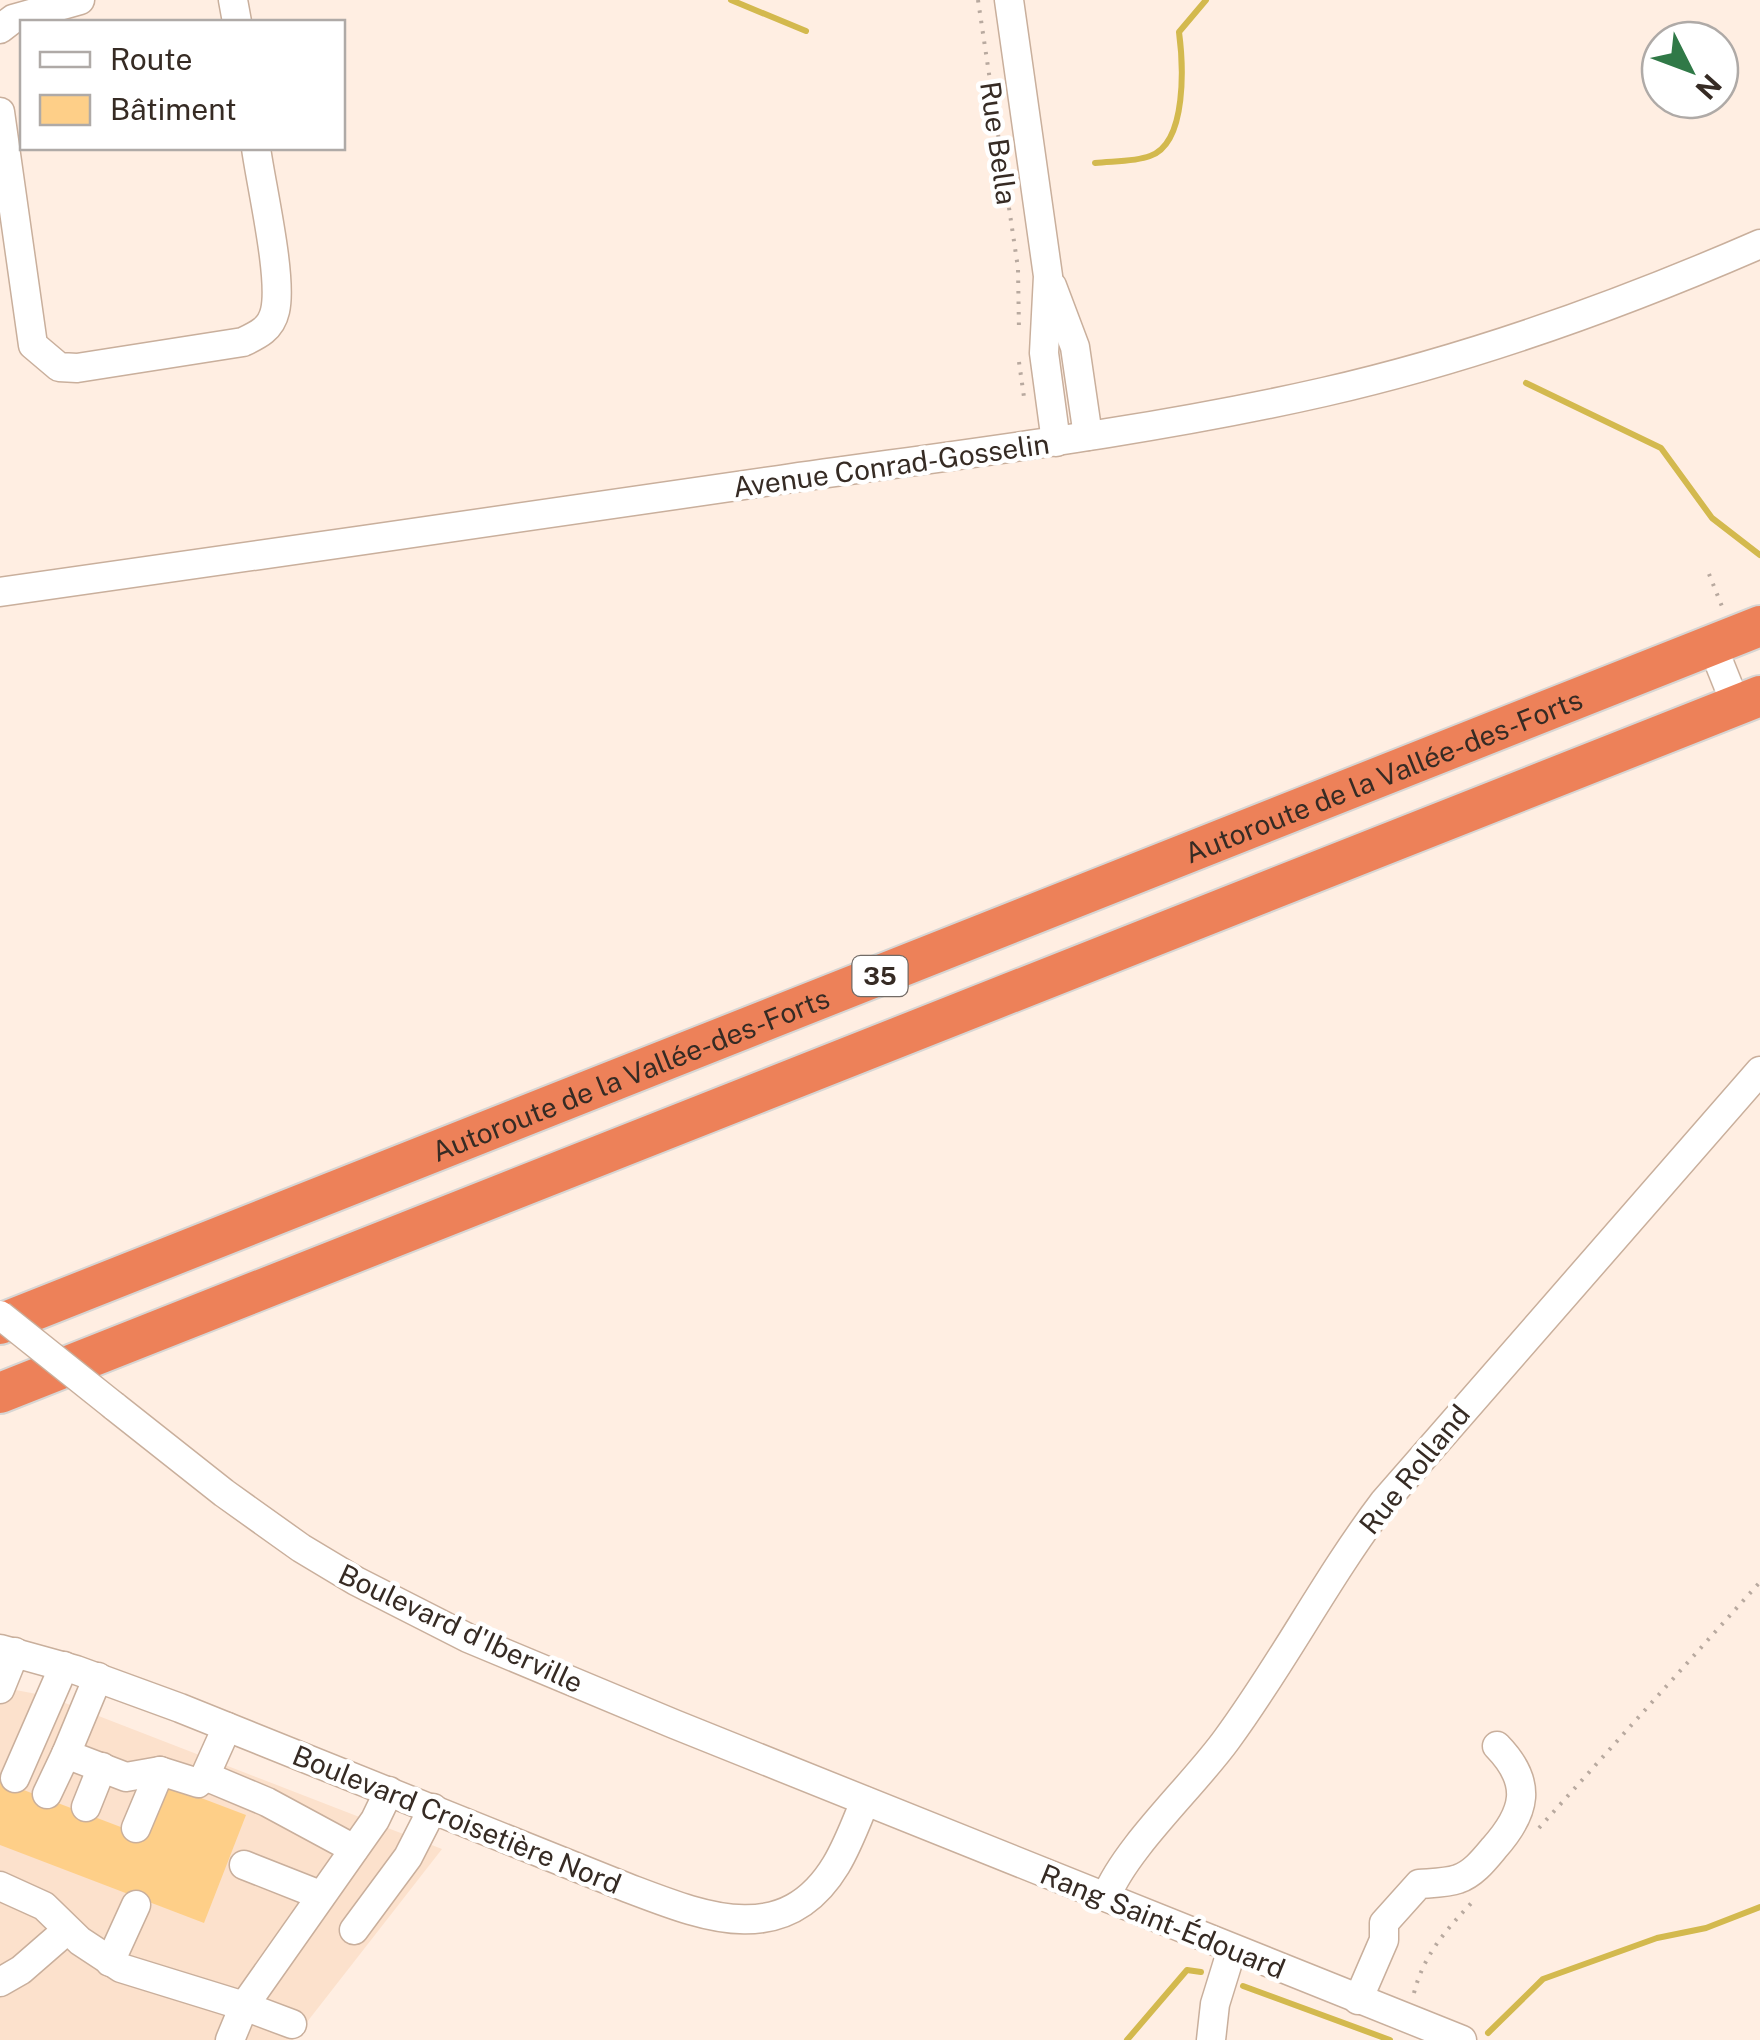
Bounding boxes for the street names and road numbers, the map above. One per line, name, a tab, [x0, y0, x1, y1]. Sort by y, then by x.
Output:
street label: Rue Bella	[974, 79, 1024, 207]
street label: Avenue Conrad-Gosselin	[731, 426, 1051, 504]
street label: Autoroute de la Vallée-des-Forts	[1180, 682, 1587, 869]
road number: 35	[852, 956, 908, 996]
street label: Autoroute de la Vallée-des-Forts	[427, 980, 834, 1168]
street label: Rue Rolland	[1352, 1398, 1476, 1540]
street label: Boulevard d'Iberville	[334, 1557, 588, 1699]
street label: Boulevard Croisetière Nord	[288, 1738, 626, 1900]
street label: Rang Saint-Édouard	[1036, 1857, 1290, 1985]

